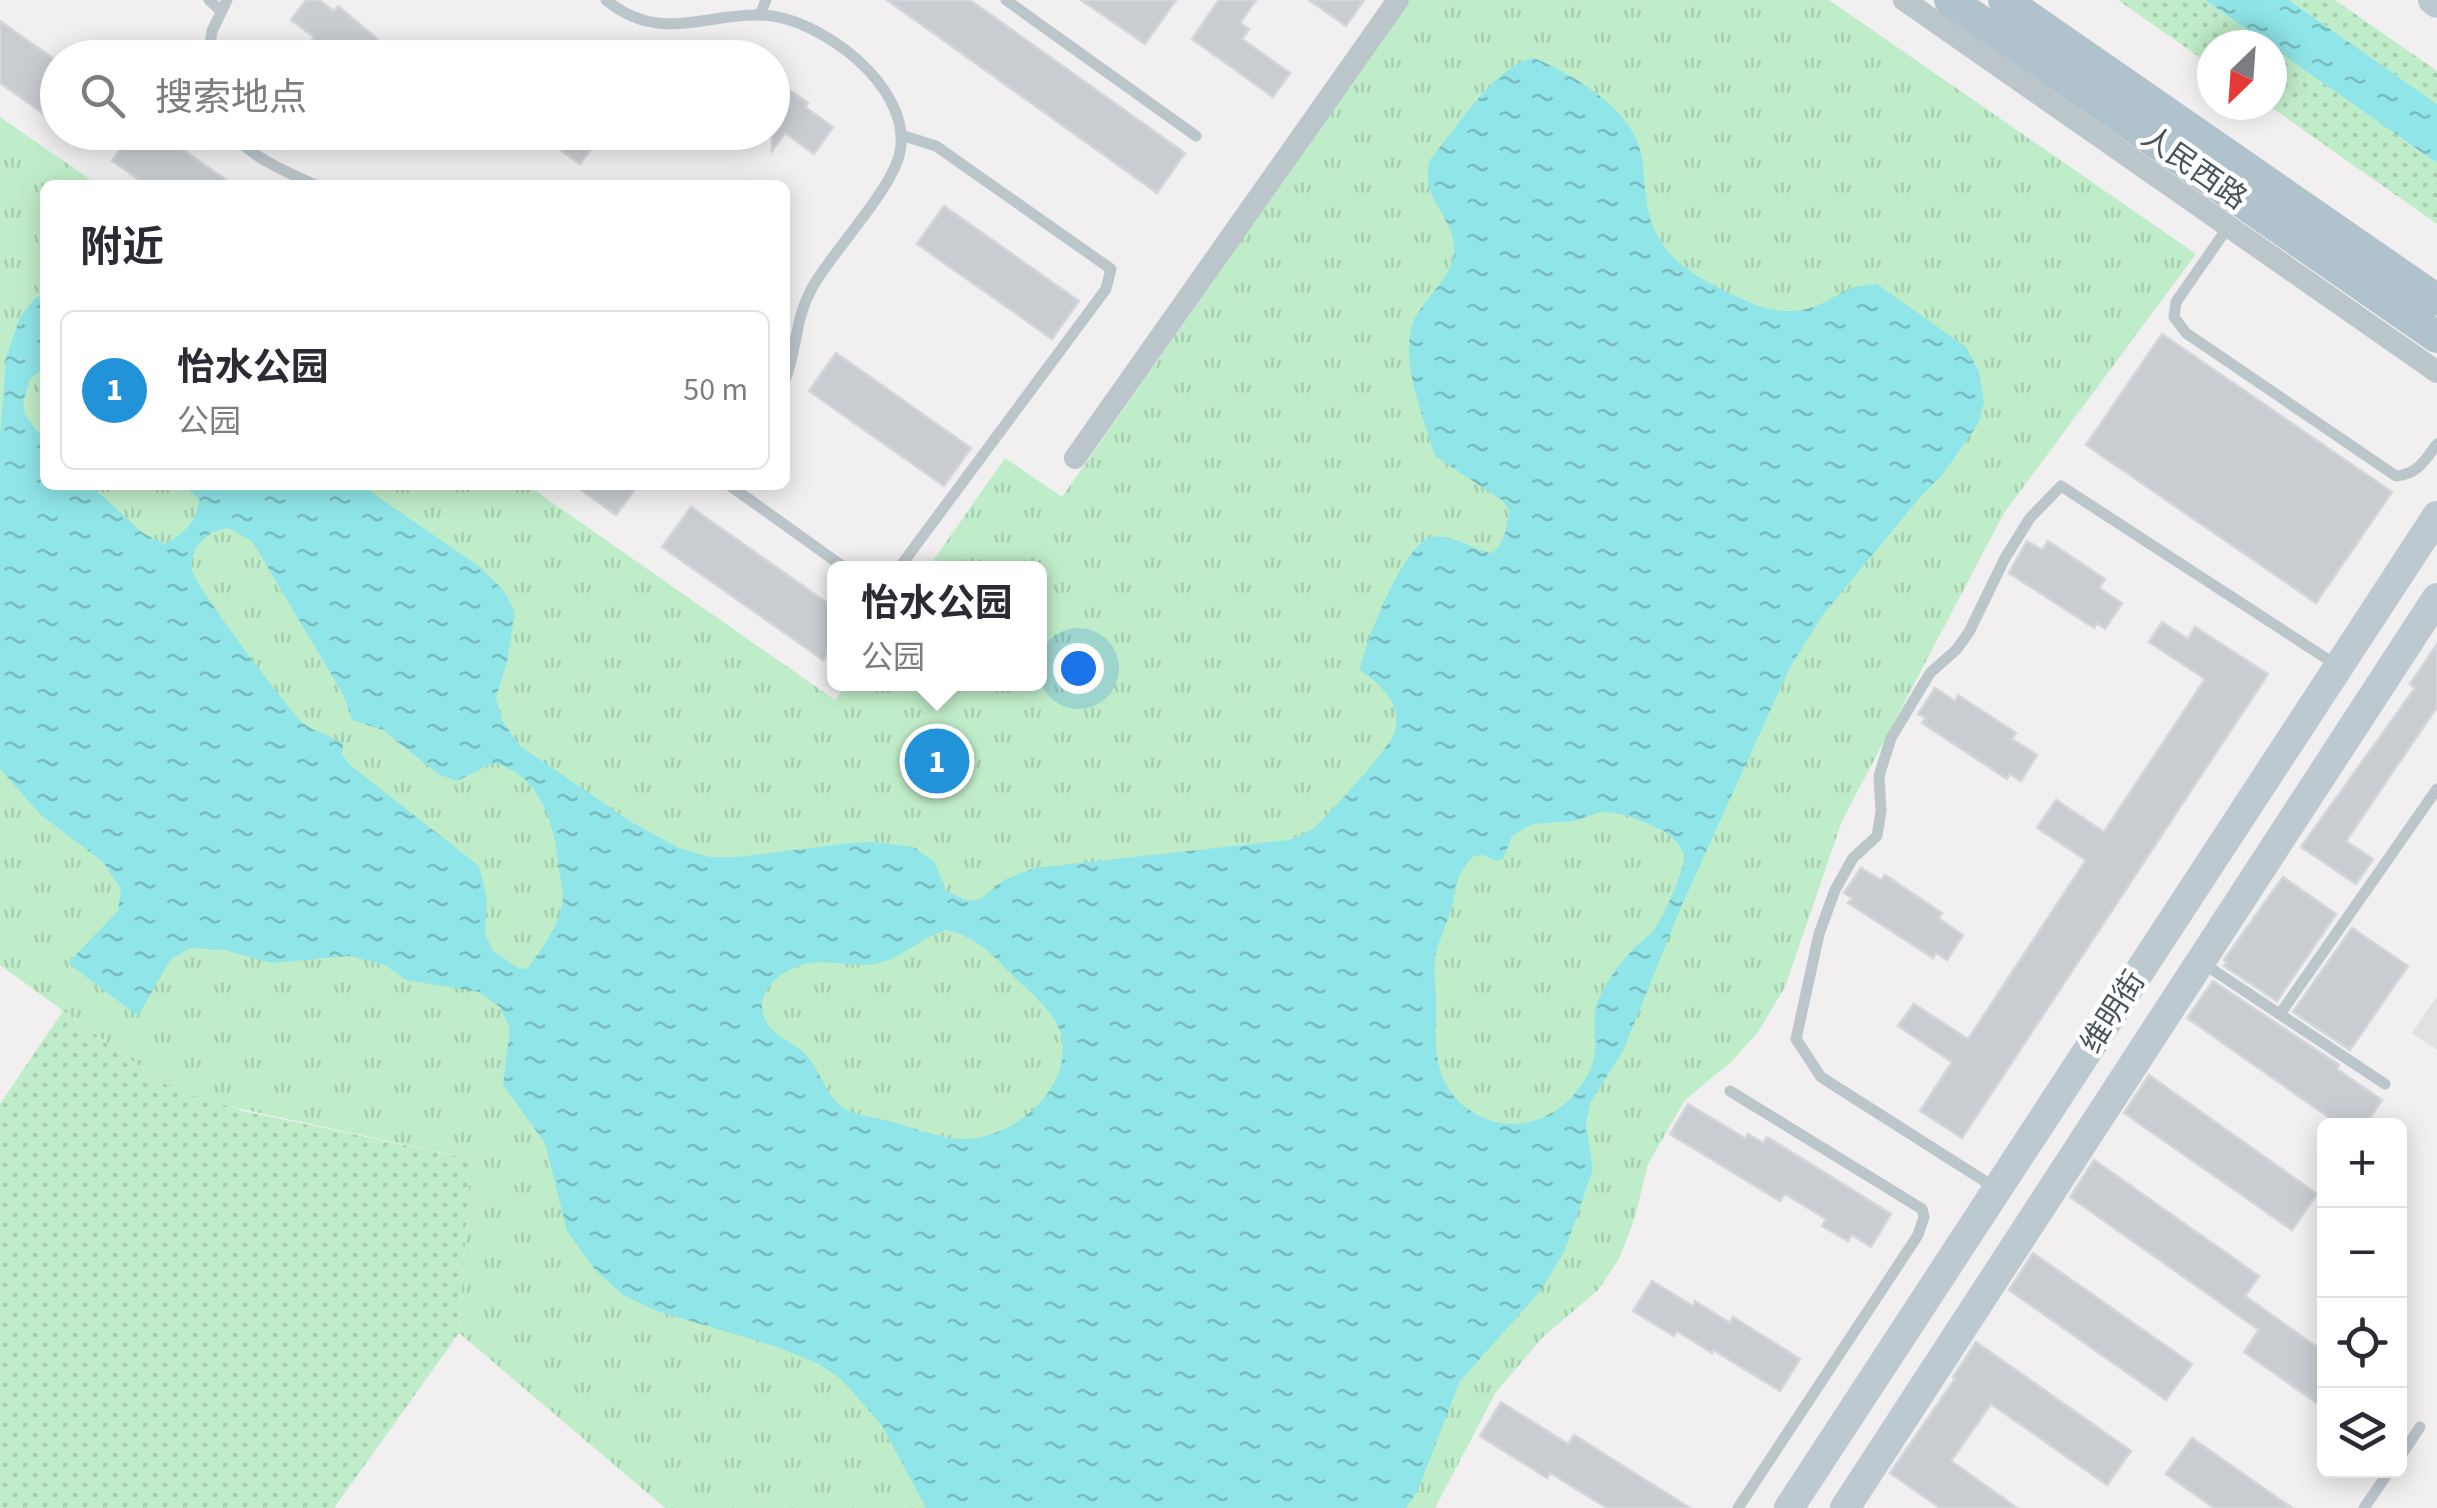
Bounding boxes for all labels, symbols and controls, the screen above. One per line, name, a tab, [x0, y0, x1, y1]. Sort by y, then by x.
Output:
north arrow	[2197, 30, 2287, 120]
search box	[40, 40, 790, 150]
icon: search	[75, 68, 130, 123]
text: 搜索地点	[155, 71, 307, 125]
street label: 人民西路	[2133, 116, 2255, 220]
text: 附近	[80, 218, 164, 278]
text: 怡水公园	[177, 341, 329, 395]
text: 1	[106, 367, 123, 413]
text: 50 m	[683, 367, 748, 413]
text: 公园	[177, 399, 241, 445]
popup	[827, 561, 1047, 691]
text: 怡水公园	[861, 577, 1013, 631]
text: 公园	[861, 635, 925, 681]
your location	[1053, 643, 1104, 694]
pin: 1	[904, 724, 970, 798]
street label: 维明街	[2070, 963, 2156, 1061]
map controls	[2317, 1118, 2407, 1478]
button: +	[2317, 1118, 2407, 1208]
button: −	[2317, 1208, 2407, 1298]
button: locate	[2317, 1298, 2407, 1388]
button: layers	[2317, 1388, 2407, 1478]

